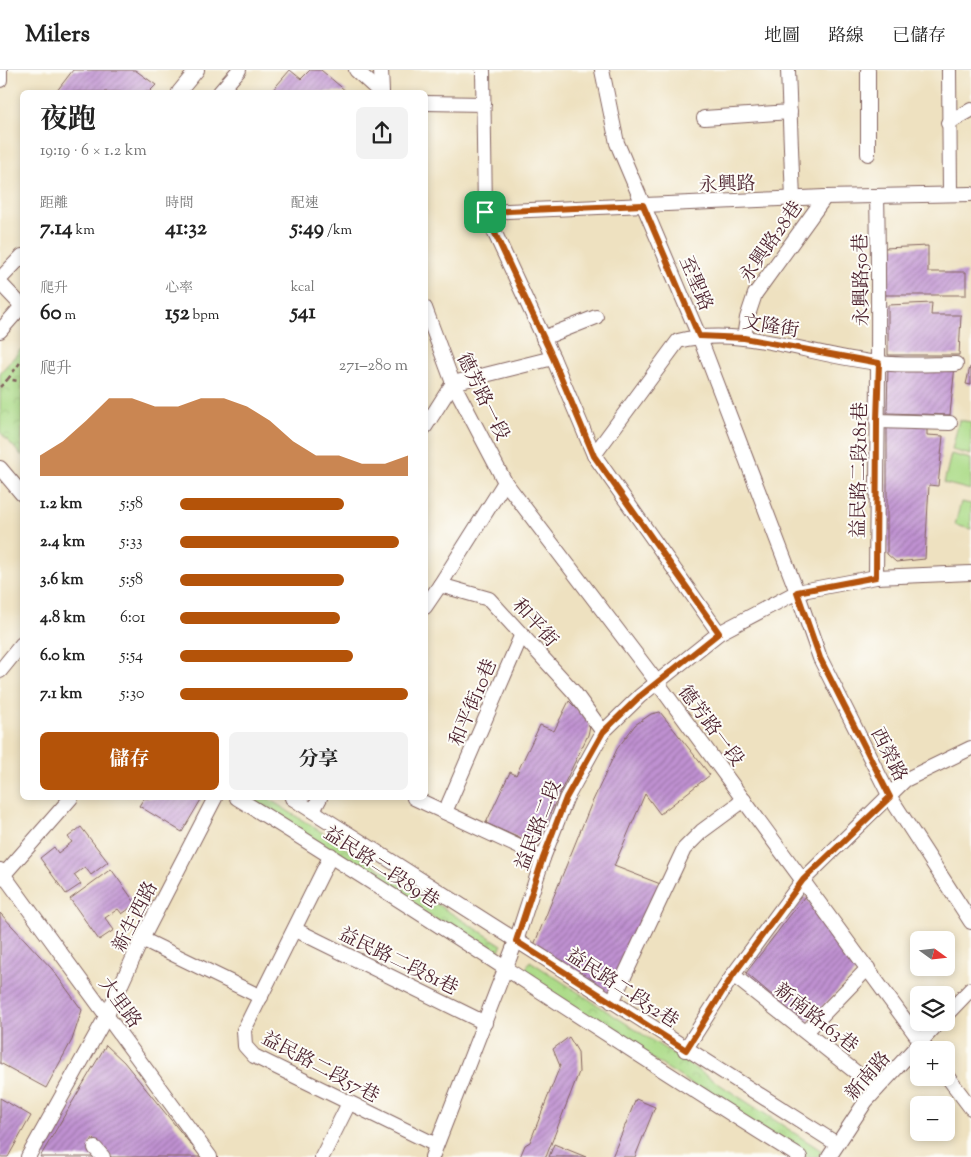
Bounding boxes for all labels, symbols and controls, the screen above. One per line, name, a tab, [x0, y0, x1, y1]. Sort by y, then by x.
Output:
text: Milers	[25, 18, 90, 52]
text: 地圖	[764, 24, 800, 50]
text: 路線	[828, 24, 864, 50]
text: 已儲存	[892, 24, 946, 50]
text: 夜跑	[40, 101, 96, 141]
button: share	[356, 107, 408, 159]
text: 19:19 · 6 × 1.2 km	[40, 140, 147, 163]
street label: 永興路	[698, 171, 756, 200]
pin	[464, 191, 506, 233]
text: 距離	[40, 194, 68, 214]
text: 時間	[165, 194, 193, 214]
text: 配速	[291, 194, 319, 214]
street label: 永興路28巷	[734, 196, 810, 289]
icon: arrive	[471, 198, 499, 226]
text: 7.14	[40, 214, 73, 244]
text: 41:32	[165, 214, 207, 244]
text: 5:49	[291, 214, 324, 244]
text: km	[73, 221, 95, 241]
text: /km	[324, 221, 352, 241]
street label: 永興路50巷	[848, 233, 877, 326]
street label: 至聖路	[671, 252, 718, 315]
text: kcal	[291, 278, 315, 298]
text: 爬升	[40, 279, 68, 299]
text: 心率	[165, 279, 193, 299]
text: 541	[291, 298, 316, 328]
text: 60	[40, 299, 62, 329]
text: 152	[165, 299, 189, 329]
text: m	[62, 306, 76, 326]
text: bpm	[189, 306, 219, 326]
street label: 文隆街	[740, 310, 801, 345]
street label: 德芳路一段	[449, 348, 515, 446]
text: 271–280 m	[339, 355, 408, 378]
text: 爬升	[40, 358, 72, 381]
street label: 益民路二段181巷	[846, 402, 875, 538]
text: 1.2 km	[40, 493, 82, 516]
text: 5:58	[120, 493, 143, 516]
text: 2.4 km	[40, 531, 85, 554]
text: 5:33	[120, 531, 143, 554]
text: 3.6 km	[40, 569, 84, 592]
text: 5:58	[120, 569, 143, 592]
street label: 和平街	[505, 593, 563, 654]
text: 4.8 km	[40, 607, 85, 630]
text: 6:01	[120, 607, 146, 630]
text: 6.0 km	[40, 645, 85, 668]
text: 5:54	[120, 645, 143, 668]
street label: 和平街10巷	[444, 655, 505, 751]
street label: 德芳路一段	[671, 680, 749, 773]
text: 7.1 km	[40, 683, 82, 706]
text: 5:30	[120, 683, 144, 706]
street label: 西榮路	[863, 724, 913, 787]
button: 儲存	[40, 732, 219, 790]
button: 分享	[229, 732, 408, 790]
street label: 益民路二段	[510, 777, 569, 875]
street label: 益民路二段89巷	[318, 821, 444, 916]
street label: 新生西路	[107, 877, 166, 957]
street label: 益民路二段81巷	[334, 922, 462, 1003]
north arrow	[910, 931, 955, 976]
map controls	[910, 931, 955, 1141]
street label: 益民路二段52巷	[560, 943, 683, 1036]
street label: 大里路	[91, 972, 147, 1034]
street label: 新南路163巷	[768, 978, 863, 1060]
button: layers	[910, 986, 955, 1031]
street label: 益民路二段57巷	[256, 1026, 384, 1111]
button: +	[910, 1041, 955, 1086]
street label: 新南路	[840, 1046, 898, 1107]
button: −	[910, 1096, 955, 1141]

